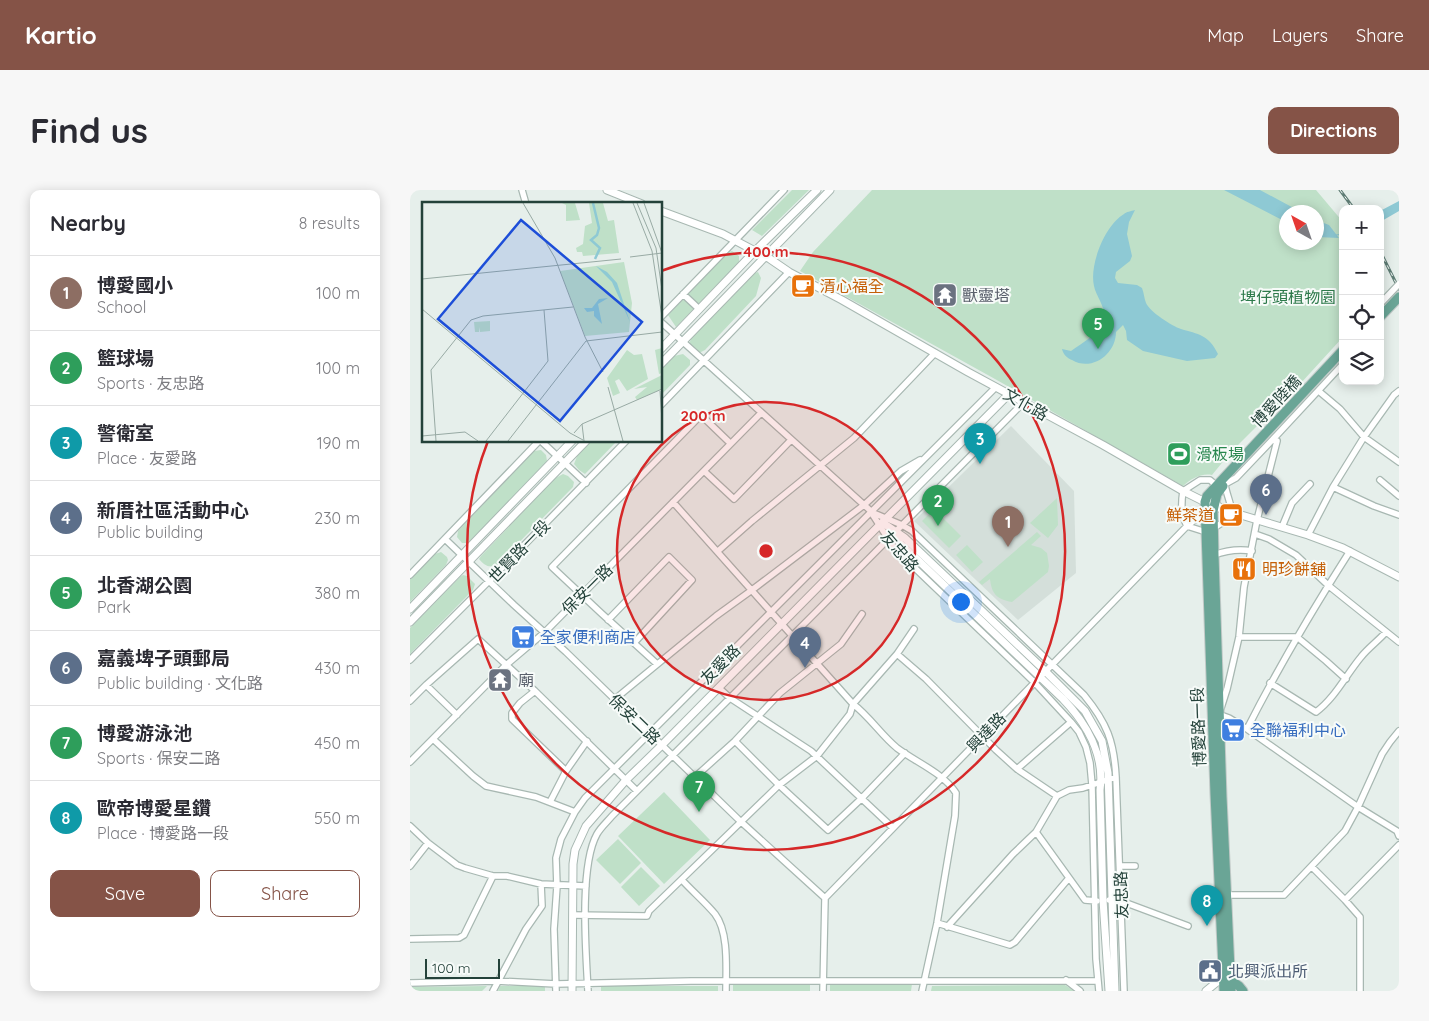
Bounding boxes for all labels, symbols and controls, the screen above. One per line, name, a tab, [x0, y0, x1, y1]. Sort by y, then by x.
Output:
text: Kartio	[25, 20, 97, 50]
text: Map	[1207, 24, 1244, 47]
text: Layers	[1272, 24, 1328, 47]
text: Share	[1356, 24, 1404, 47]
button: Directions	[1268, 107, 1399, 154]
text: Find us	[30, 108, 148, 152]
inset map	[422, 202, 662, 442]
north arrow	[1279, 205, 1324, 250]
map controls	[1339, 205, 1384, 385]
button: +	[1339, 205, 1384, 250]
text: Nearby	[50, 210, 126, 236]
text: 8 results	[299, 213, 360, 233]
text: 400 m	[743, 242, 789, 261]
button: −	[1339, 250, 1384, 295]
text: 博愛國小	[97, 273, 173, 297]
cafe icon: 清心福全	[790, 273, 816, 299]
place label: 清心福全	[820, 276, 884, 296]
temple icon: 獸靈塔	[932, 282, 958, 308]
text: 1	[63, 283, 69, 303]
text: 100 m	[316, 283, 360, 303]
place label: 獸靈塔	[962, 285, 1010, 305]
park label: 埤仔頭植物園	[1240, 287, 1336, 307]
button: locate	[1339, 295, 1384, 340]
text: School	[97, 297, 146, 317]
pin: 5	[1082, 308, 1114, 349]
button: layers	[1339, 340, 1384, 385]
text: 籃球場	[97, 346, 154, 370]
text: 2	[61, 358, 71, 378]
text: 100 m	[316, 358, 360, 378]
street label: 博愛陸橋	[1247, 371, 1305, 431]
text: Sports · 友忠路	[97, 373, 205, 393]
street label: 文化路	[1000, 384, 1052, 424]
text: 200 m	[681, 406, 726, 425]
text: 警衛室	[97, 421, 154, 445]
pin: 3	[964, 423, 996, 464]
text: 3	[62, 433, 70, 453]
text: 190 m	[317, 433, 360, 453]
sports icon: 滑板場	[1166, 441, 1192, 467]
place label: 滑板場	[1196, 444, 1244, 464]
text: Place · 友愛路	[97, 448, 197, 468]
pin: 6	[1250, 474, 1282, 515]
pin: 2	[922, 485, 954, 526]
text: 新厝社區活動中心	[97, 498, 249, 522]
cafe icon: 鮮茶道	[1218, 502, 1244, 528]
place label: 鮮茶道	[1166, 505, 1214, 525]
pin: 1	[992, 506, 1024, 547]
text: 4	[61, 508, 71, 528]
text: 230 m	[314, 508, 360, 528]
street label: 世賢路一段	[484, 515, 554, 587]
text: Public building	[97, 522, 203, 542]
street label: 友忠路	[877, 526, 923, 576]
centre of rings	[757, 542, 775, 560]
restaurant icon: 明珍餅舖	[1231, 556, 1257, 582]
street label: 保安一路	[557, 559, 617, 619]
place label: 明珍餅舖	[1262, 559, 1326, 579]
text: 北香湖公園	[97, 573, 192, 597]
text: 5	[61, 583, 71, 603]
text: 380 m	[314, 583, 360, 603]
your location	[948, 589, 974, 615]
text: Park	[97, 597, 131, 617]
supermarket icon: 全家便利商店	[510, 624, 536, 650]
place label: 全家便利商店	[540, 627, 636, 647]
pin: 4	[789, 627, 821, 668]
street label: 友愛路	[696, 640, 744, 688]
text: 嘉義埤子頭郵局	[97, 646, 230, 670]
text: 6	[62, 658, 70, 678]
text: 430 m	[315, 658, 360, 678]
temple icon: 廟	[487, 667, 513, 693]
place label: 廟	[518, 670, 534, 690]
text: Public building · 文化路	[97, 673, 263, 693]
street label: 博愛路一段	[1187, 687, 1209, 767]
street label: 保安二路	[605, 690, 665, 748]
street label: 興達路	[962, 708, 1010, 756]
supermarket icon: 全聯福利中心	[1220, 717, 1246, 743]
place label: 全聯福利中心	[1250, 720, 1346, 740]
text: 博愛游泳池	[97, 721, 192, 745]
text: 7	[62, 733, 70, 753]
text: 450 m	[314, 733, 360, 753]
text: Sports · 保安二路	[97, 748, 221, 768]
pin: 7	[683, 771, 715, 812]
text: 歐帝博愛星鑽	[97, 796, 211, 820]
text: 8	[62, 808, 70, 828]
text: 550 m	[314, 808, 360, 828]
text: Place · 博愛路一段	[97, 823, 229, 843]
button: Save	[50, 870, 200, 917]
button: Share	[210, 870, 360, 917]
street label: 友忠路	[1110, 871, 1132, 919]
pin: 8	[1191, 885, 1223, 926]
scale bar	[425, 956, 500, 979]
public building icon: 北興派出所	[1197, 958, 1223, 984]
text: 100 m	[432, 959, 470, 977]
place label: 北興派出所	[1228, 961, 1308, 981]

